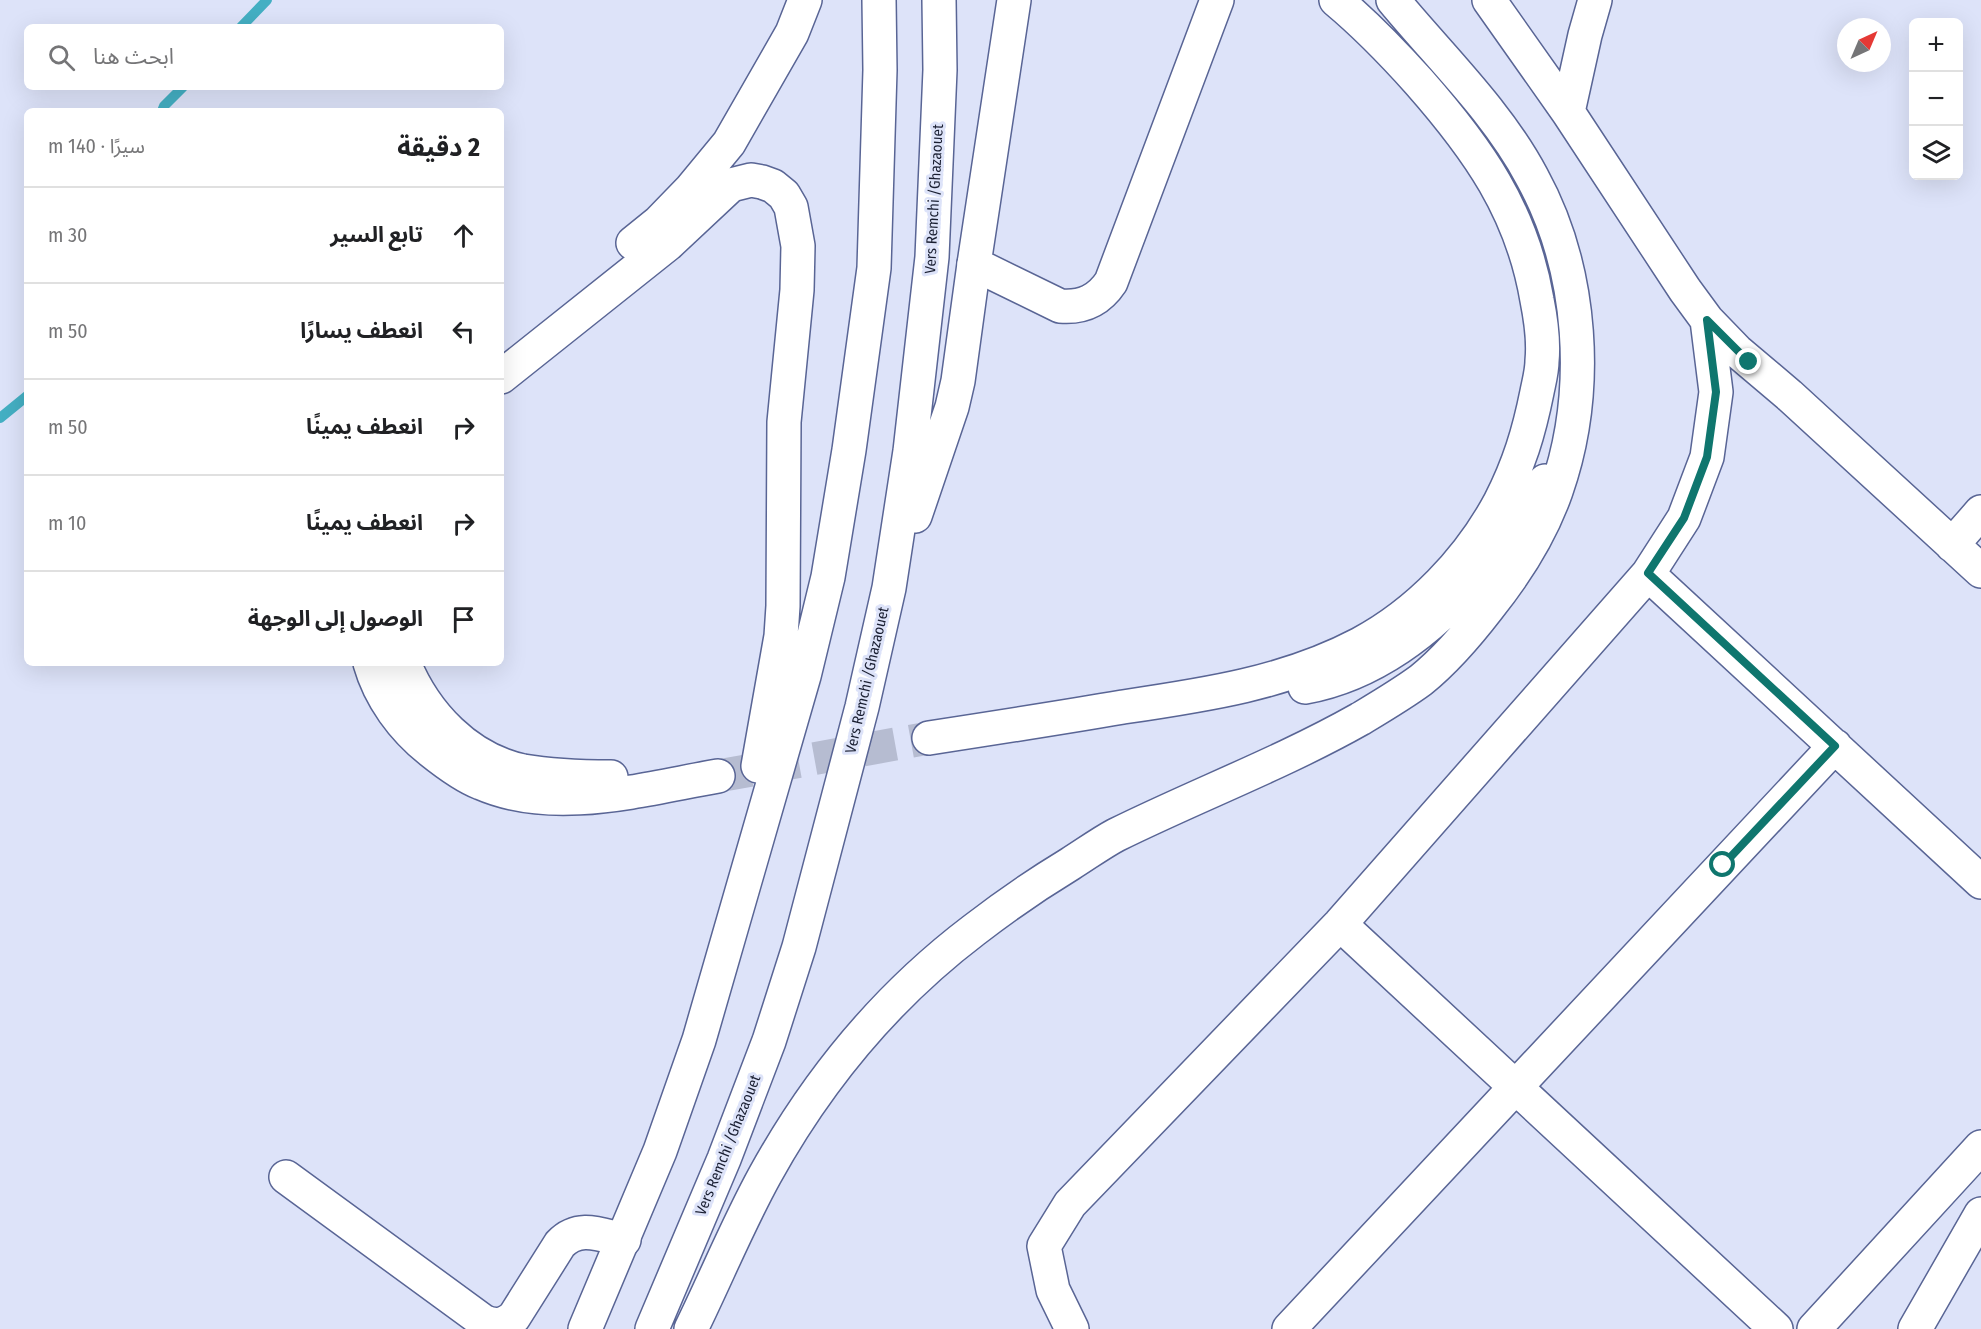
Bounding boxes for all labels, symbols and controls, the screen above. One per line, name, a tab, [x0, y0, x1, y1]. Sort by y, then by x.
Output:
north arrow	[1837, 18, 1891, 72]
map controls	[1909, 18, 1963, 180]
button: +	[1909, 18, 1963, 72]
search box	[24, 24, 504, 90]
icon: search	[45, 41, 78, 74]
text: ابحث هنا	[93, 43, 174, 70]
button: −	[1909, 72, 1963, 126]
street label: Vers Remchi /Ghazaouet	[921, 124, 947, 274]
button: layers	[1909, 126, 1963, 180]
text: 2 دقيقة	[397, 132, 480, 163]
text: سيرًا · 140 m	[48, 134, 145, 158]
icon: ahead	[447, 219, 480, 252]
text: تابع السير	[330, 221, 423, 248]
text: 30 m	[48, 223, 88, 247]
icon: left	[447, 315, 480, 348]
text: انعطف يسارًا	[300, 317, 423, 344]
text: 50 m	[48, 319, 88, 343]
route end	[1735, 348, 1761, 374]
icon: right	[447, 411, 480, 444]
text: انعطف يمينًا	[306, 413, 423, 440]
text: 50 m	[48, 415, 88, 439]
icon: right	[447, 507, 480, 540]
text: انعطف يمينًا	[306, 509, 423, 536]
text: 10 m	[48, 511, 86, 535]
icon: arrive	[447, 603, 480, 636]
text: الوصول إلى الوجهة	[248, 605, 423, 632]
street label: Vers Remchi /Ghazaouet	[841, 605, 893, 755]
route start	[1709, 851, 1735, 877]
street label: Vers Remchi /Ghazaouet	[692, 1072, 764, 1218]

